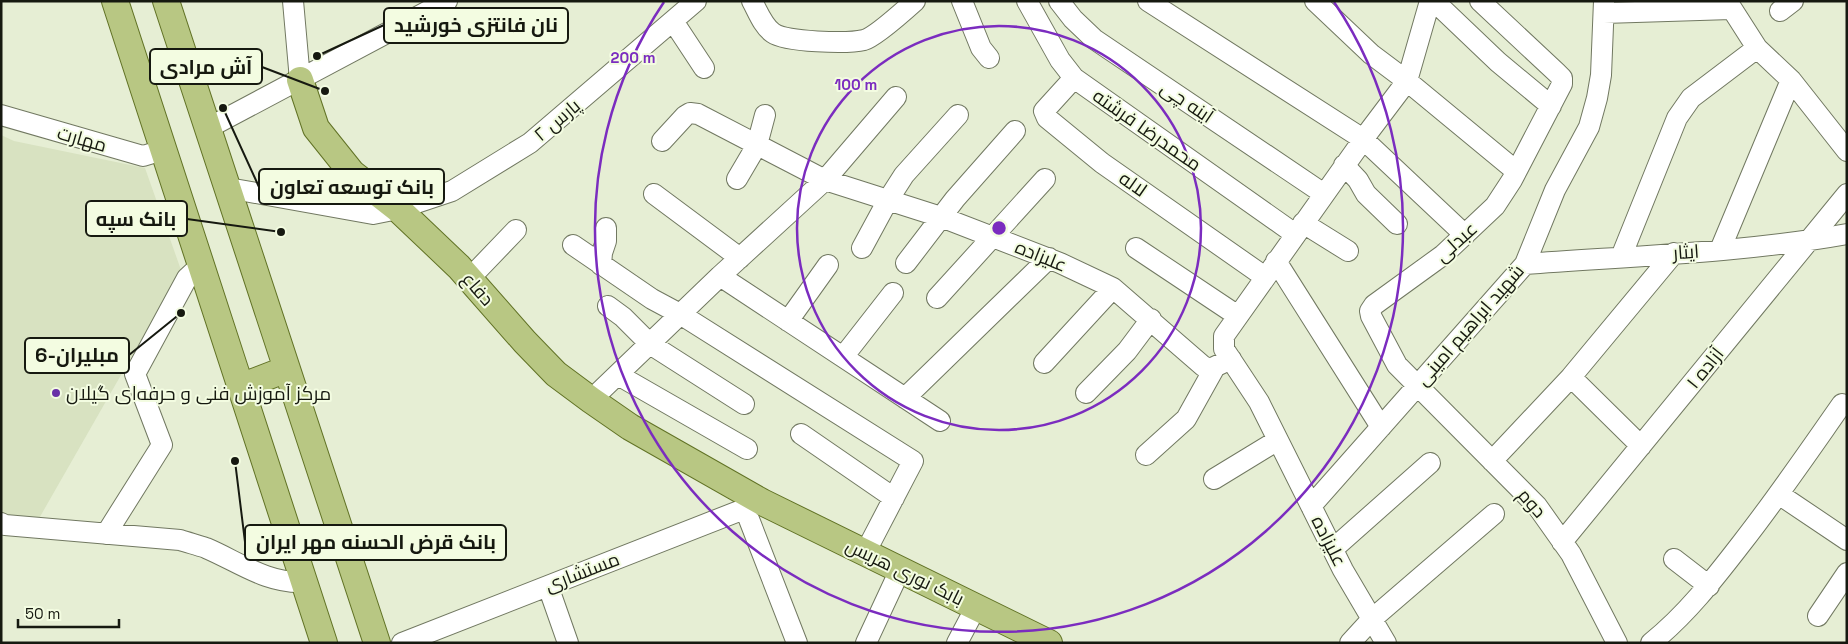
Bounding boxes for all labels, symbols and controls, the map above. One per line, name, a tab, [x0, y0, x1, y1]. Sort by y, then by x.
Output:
callout: نان فانتزی خورشید	[384, 8, 568, 43]
text: نان فانتزی خورشید	[394, 12, 558, 38]
text: 200 m	[611, 48, 655, 67]
callout: آش مرادی	[150, 49, 262, 84]
text: آش مرادی	[160, 54, 253, 80]
text: 100 m	[835, 75, 877, 94]
street label: آینه چی	[1156, 75, 1218, 129]
street label: محمدرضا فرشته	[1088, 83, 1206, 177]
street label: پارس ۲	[528, 93, 586, 147]
street label: مهارت	[54, 120, 110, 158]
street label: لاله	[1114, 166, 1152, 202]
callout: بانک توسعه تعاون	[259, 169, 444, 204]
text: بانک توسعه تعاون	[270, 174, 434, 200]
callout: بانک سپه	[86, 201, 187, 236]
text: بانک سپه	[96, 206, 176, 233]
street label: عبدلی	[1429, 216, 1483, 268]
centre of rings	[990, 219, 1008, 237]
street label: علیزاده	[1011, 234, 1071, 278]
street label: ایثار	[1671, 239, 1700, 265]
street label: شهید ابراهیم امینی	[1410, 259, 1530, 392]
street label: دفاع	[456, 267, 500, 312]
callout: مبلیران-6	[25, 338, 129, 373]
text: مبلیران-6	[35, 342, 119, 368]
street label: آزاده ۱	[1681, 342, 1729, 394]
place label: مرکز آموزش فنی و حرفه‌ای گیلان	[66, 381, 331, 406]
marker: مرکز آموزش فنی و حرفه‌ای گیلان	[50, 387, 62, 399]
street label: دوم	[1511, 483, 1552, 524]
street label: علیزاده	[1306, 511, 1352, 571]
callout: بانک قرض الحسنه مهر ایران	[245, 525, 506, 560]
text: بانک قرض الحسنه مهر ایران	[256, 529, 496, 555]
street label: بابک نوری هریس	[842, 533, 968, 611]
street label: مستشاری	[541, 546, 623, 598]
scale bar	[18, 596, 119, 628]
text: 50 m	[25, 604, 60, 623]

